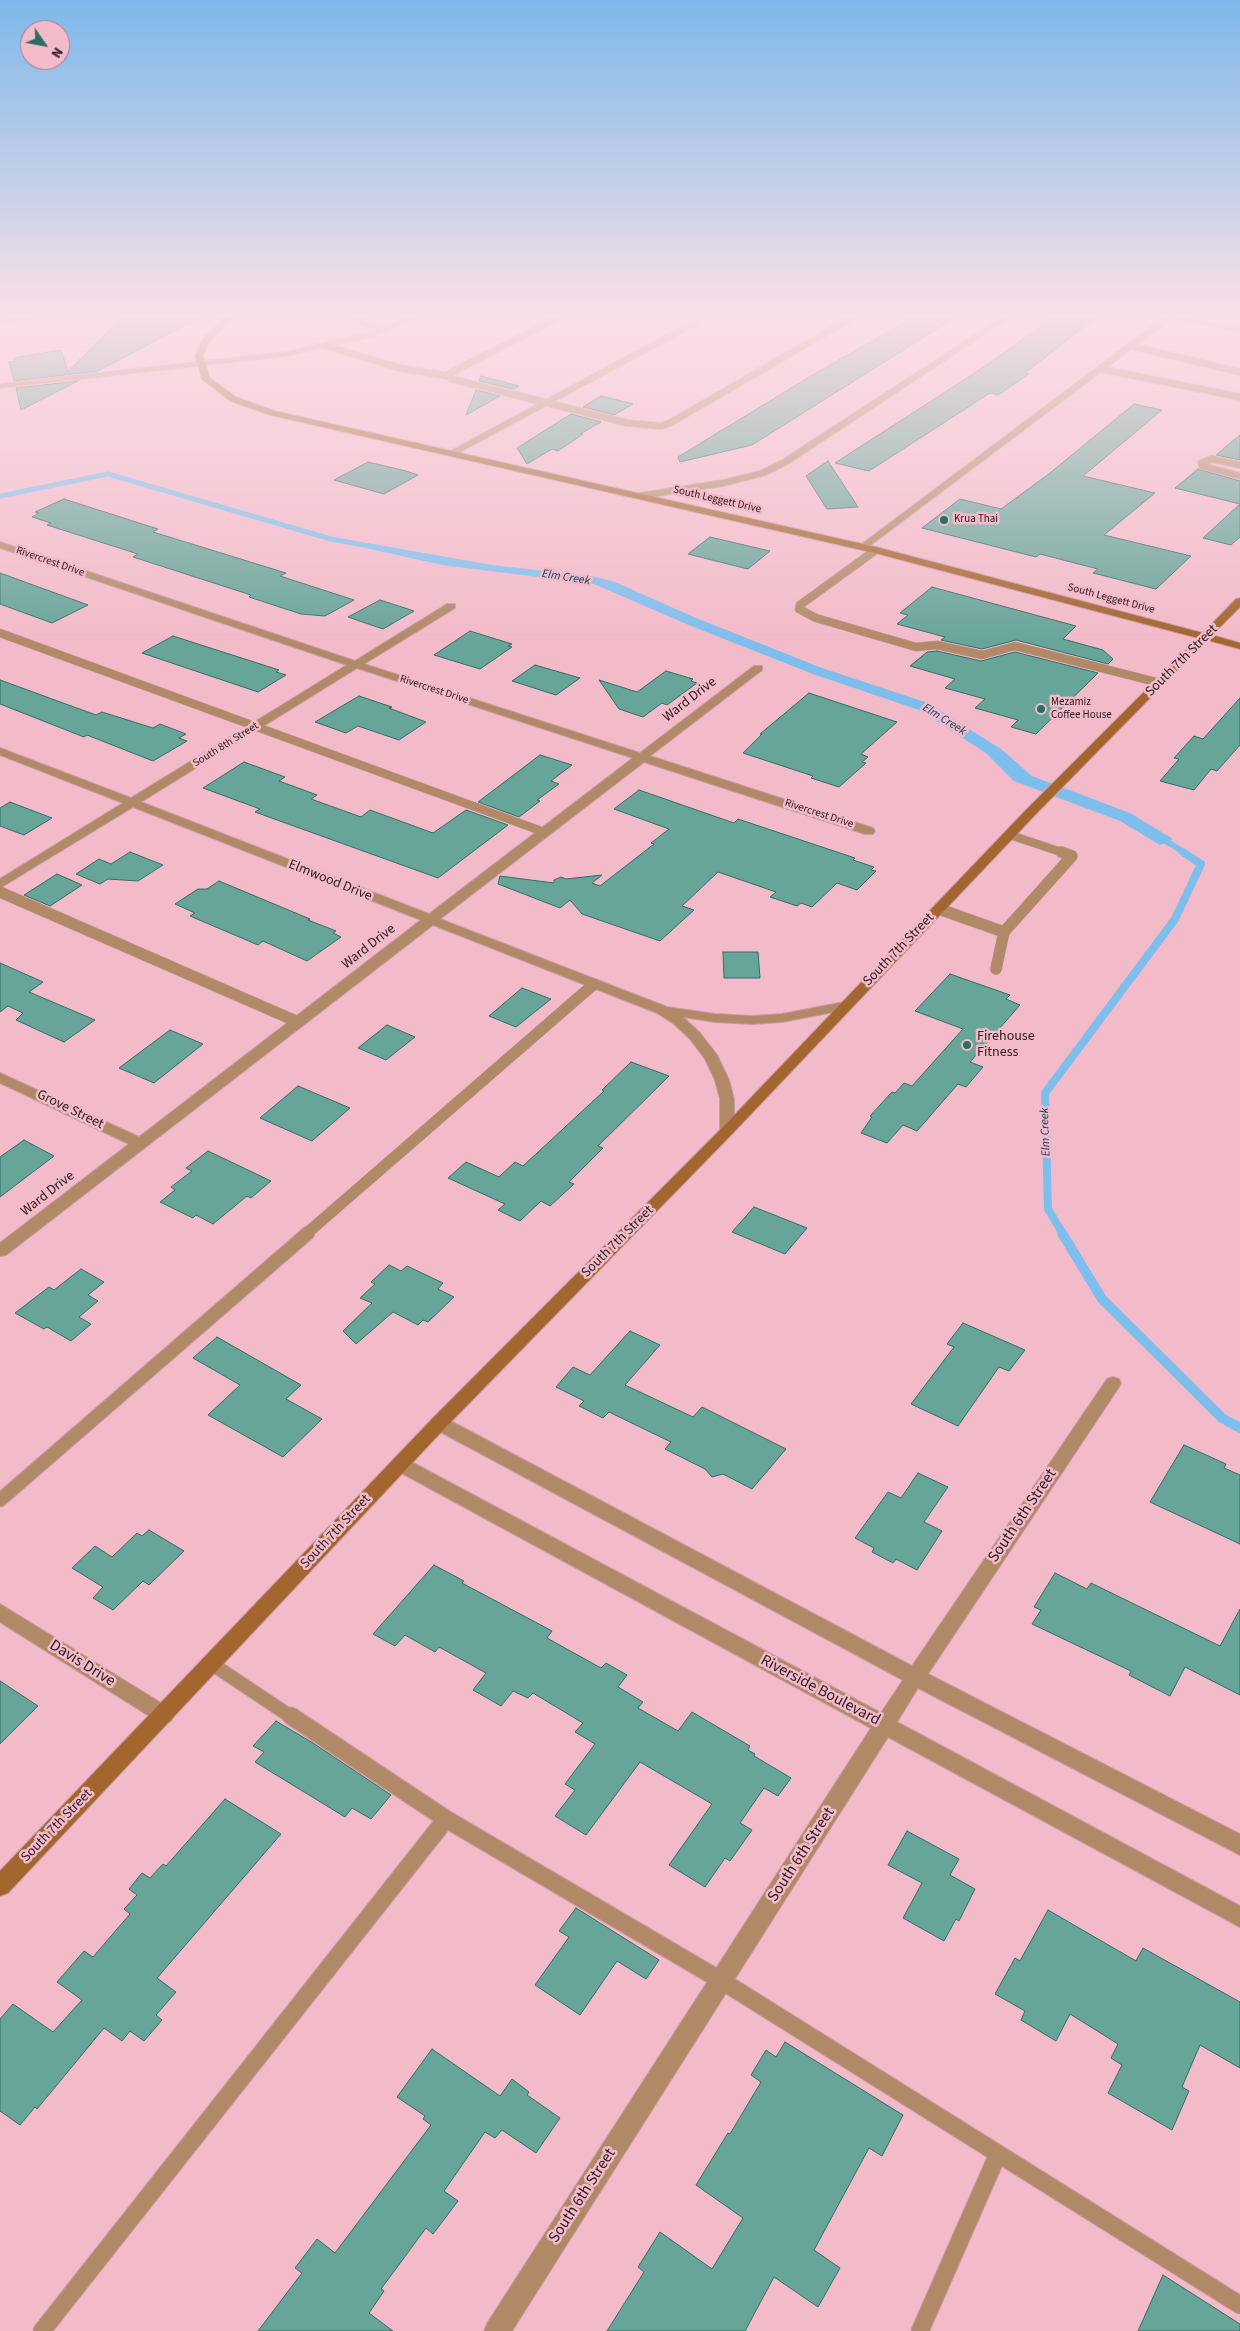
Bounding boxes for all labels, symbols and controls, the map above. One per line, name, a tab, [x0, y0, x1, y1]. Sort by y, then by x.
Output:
north arrow	[20, 20, 70, 70]
text: N	[46, 43, 68, 62]
street label: South Leggett Drive	[672, 483, 762, 517]
place label: Krua Thai	[954, 513, 998, 527]
marker: Krua Thai	[938, 514, 950, 526]
street label: Rivercrest Drive	[14, 544, 86, 580]
water label: Elm Creek	[541, 567, 591, 589]
street label: South Leggett Drive	[1066, 581, 1156, 617]
street label: South 7th Street	[1142, 621, 1222, 701]
street label: Rivercrest Drive	[398, 673, 470, 707]
street label: Ward Drive	[660, 674, 720, 726]
place label: Mezamiz Coffee House	[1051, 696, 1112, 722]
water label: Elm Creek	[919, 701, 969, 739]
marker: Mezamiz Coffee House	[1035, 703, 1047, 715]
street label: South 8th Street	[191, 720, 261, 770]
street label: Rivercrest Drive	[783, 797, 855, 831]
street label: Elmwood Drive	[286, 857, 374, 905]
street label: South 7th Street	[860, 910, 938, 990]
street label: Ward Drive	[339, 921, 399, 973]
place label: Firehouse Fitness	[977, 1029, 1035, 1062]
marker: Firehouse Fitness	[961, 1039, 973, 1051]
street label: Grove Street	[34, 1087, 106, 1133]
water label: Elm Creek	[1038, 1107, 1054, 1157]
street label: Ward Drive	[18, 1168, 78, 1220]
street label: South 7th Street	[578, 1202, 658, 1282]
street label: South 6th Street	[985, 1466, 1061, 1566]
street label: South 7th Street	[297, 1492, 375, 1572]
street label: Davis Drive	[46, 1636, 118, 1692]
street label: Riverside Boulevard	[757, 1651, 883, 1731]
street label: South 7th Street	[18, 1786, 96, 1866]
street label: South 6th Street	[764, 1804, 840, 1906]
street label: South 6th Street	[545, 2145, 621, 2247]

